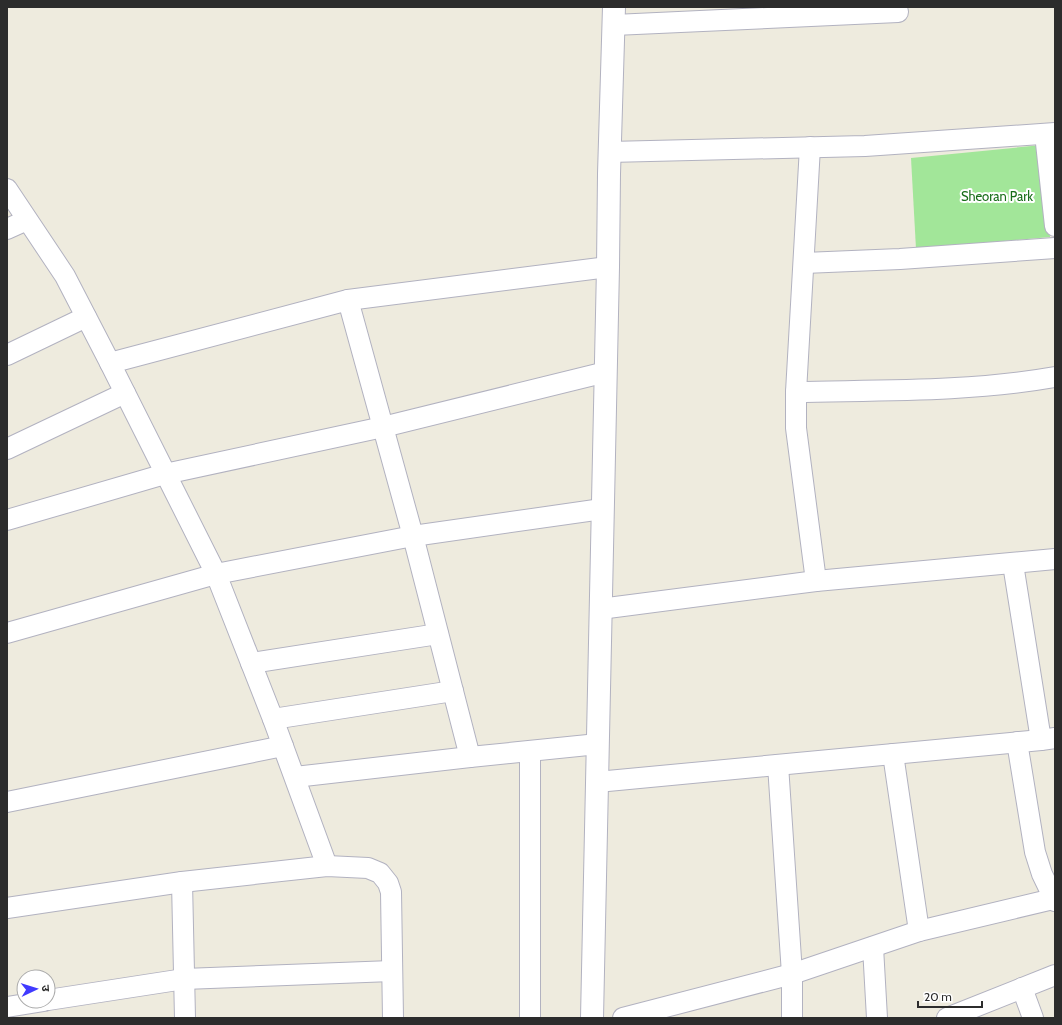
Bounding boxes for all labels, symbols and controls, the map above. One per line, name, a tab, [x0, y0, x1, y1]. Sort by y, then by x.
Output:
park label: Sheoran Park	[961, 188, 1033, 204]
north arrow	[16, 969, 56, 1009]
scale bar	[918, 983, 982, 1009]
text: उ	[39, 985, 53, 993]
text: 20 m	[924, 989, 952, 1004]

